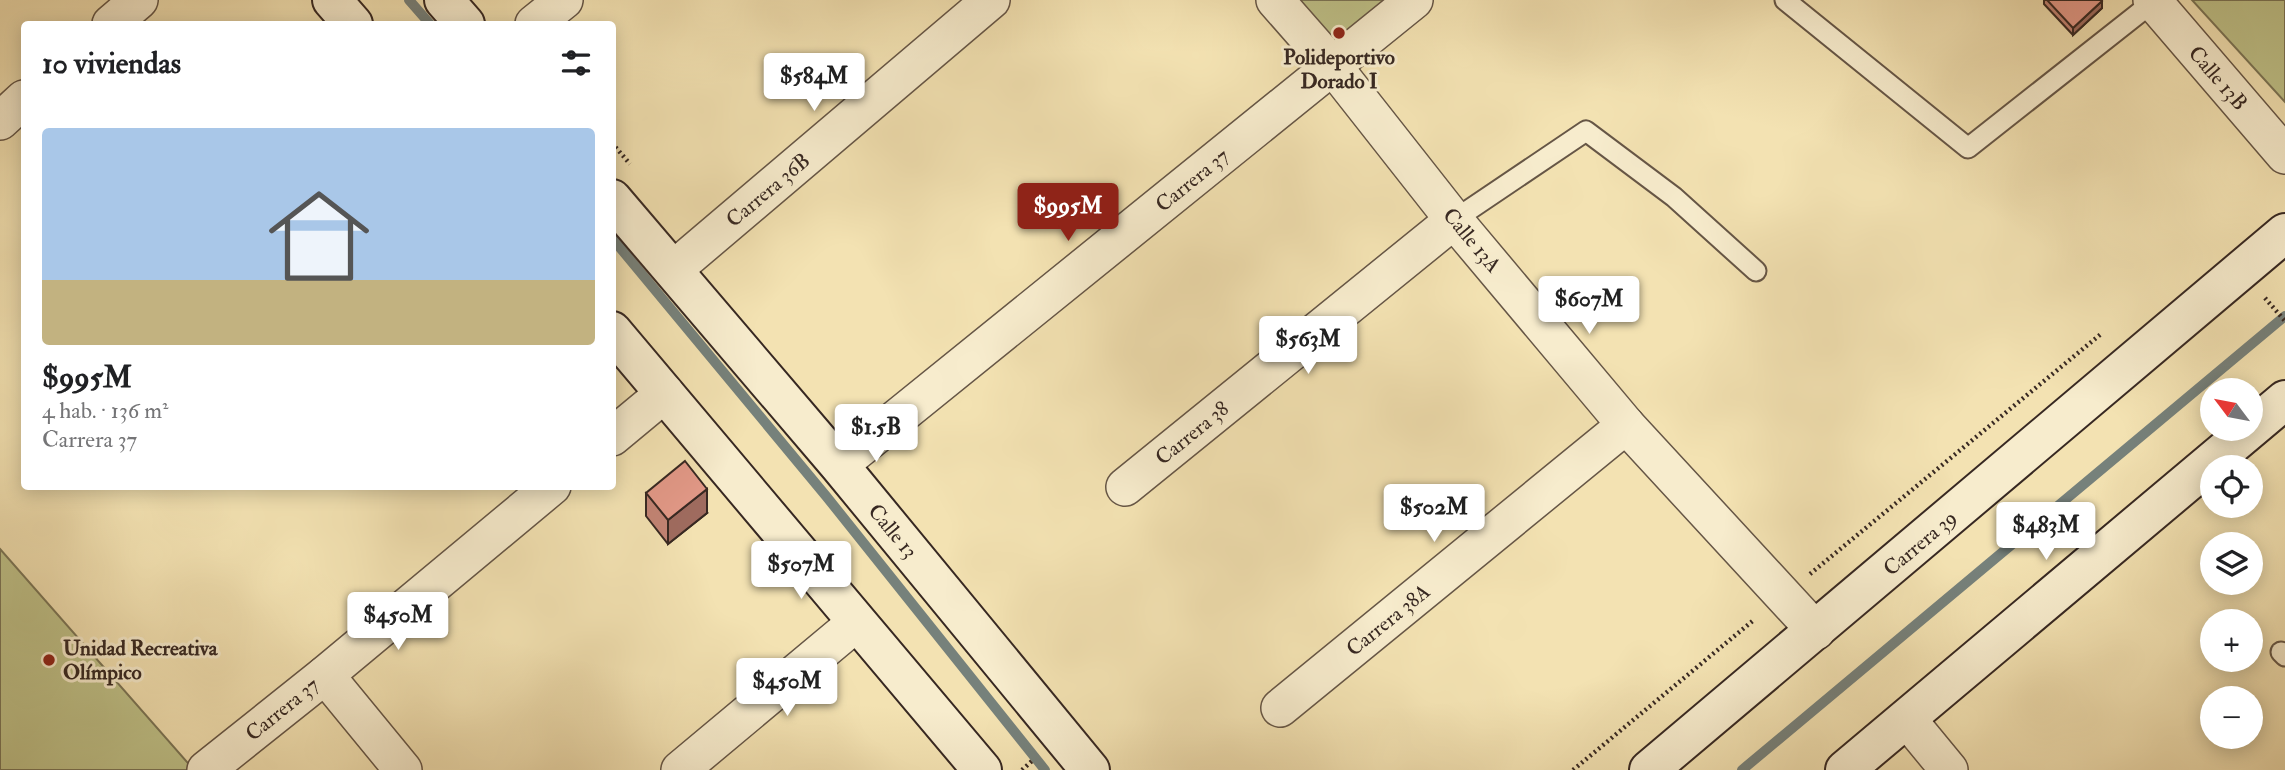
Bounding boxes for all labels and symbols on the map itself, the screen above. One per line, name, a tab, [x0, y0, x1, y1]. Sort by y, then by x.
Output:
marker: Polideportivo Dorado I	[1331, 25, 1347, 41]
street label: Calle 13B	[2182, 40, 2253, 116]
place label: Polideportivo Dorado I	[1283, 44, 1395, 95]
pin: $584M	[765, 54, 863, 113]
street label: Carrera 37	[1150, 142, 1235, 218]
street label: Carrera 36B	[721, 147, 816, 233]
pin: $995M	[1019, 184, 1117, 243]
street label: Calle 13A	[1437, 202, 1507, 278]
pin: $607M	[1540, 276, 1638, 336]
pin: $563M	[1259, 316, 1357, 376]
north arrow	[2200, 378, 2263, 441]
street label: Carrera 38	[1150, 395, 1235, 471]
pin: $1.5B	[827, 405, 925, 464]
pin: $502M	[1385, 484, 1483, 544]
street label: Calle 13	[862, 498, 923, 564]
pin: $483M	[1997, 503, 2095, 562]
street label: Carrera 39	[1878, 505, 1963, 582]
pin: $507M	[752, 542, 850, 601]
street label: Carrera 38A	[1341, 578, 1436, 662]
pin: $450M	[349, 592, 447, 652]
place label: Unidad Recreativa Olímpico	[63, 635, 219, 686]
marker: Unidad Recreativa Olímpico	[41, 652, 57, 668]
pin: $450M	[738, 658, 836, 718]
street label: Carrera 37	[240, 671, 325, 747]

